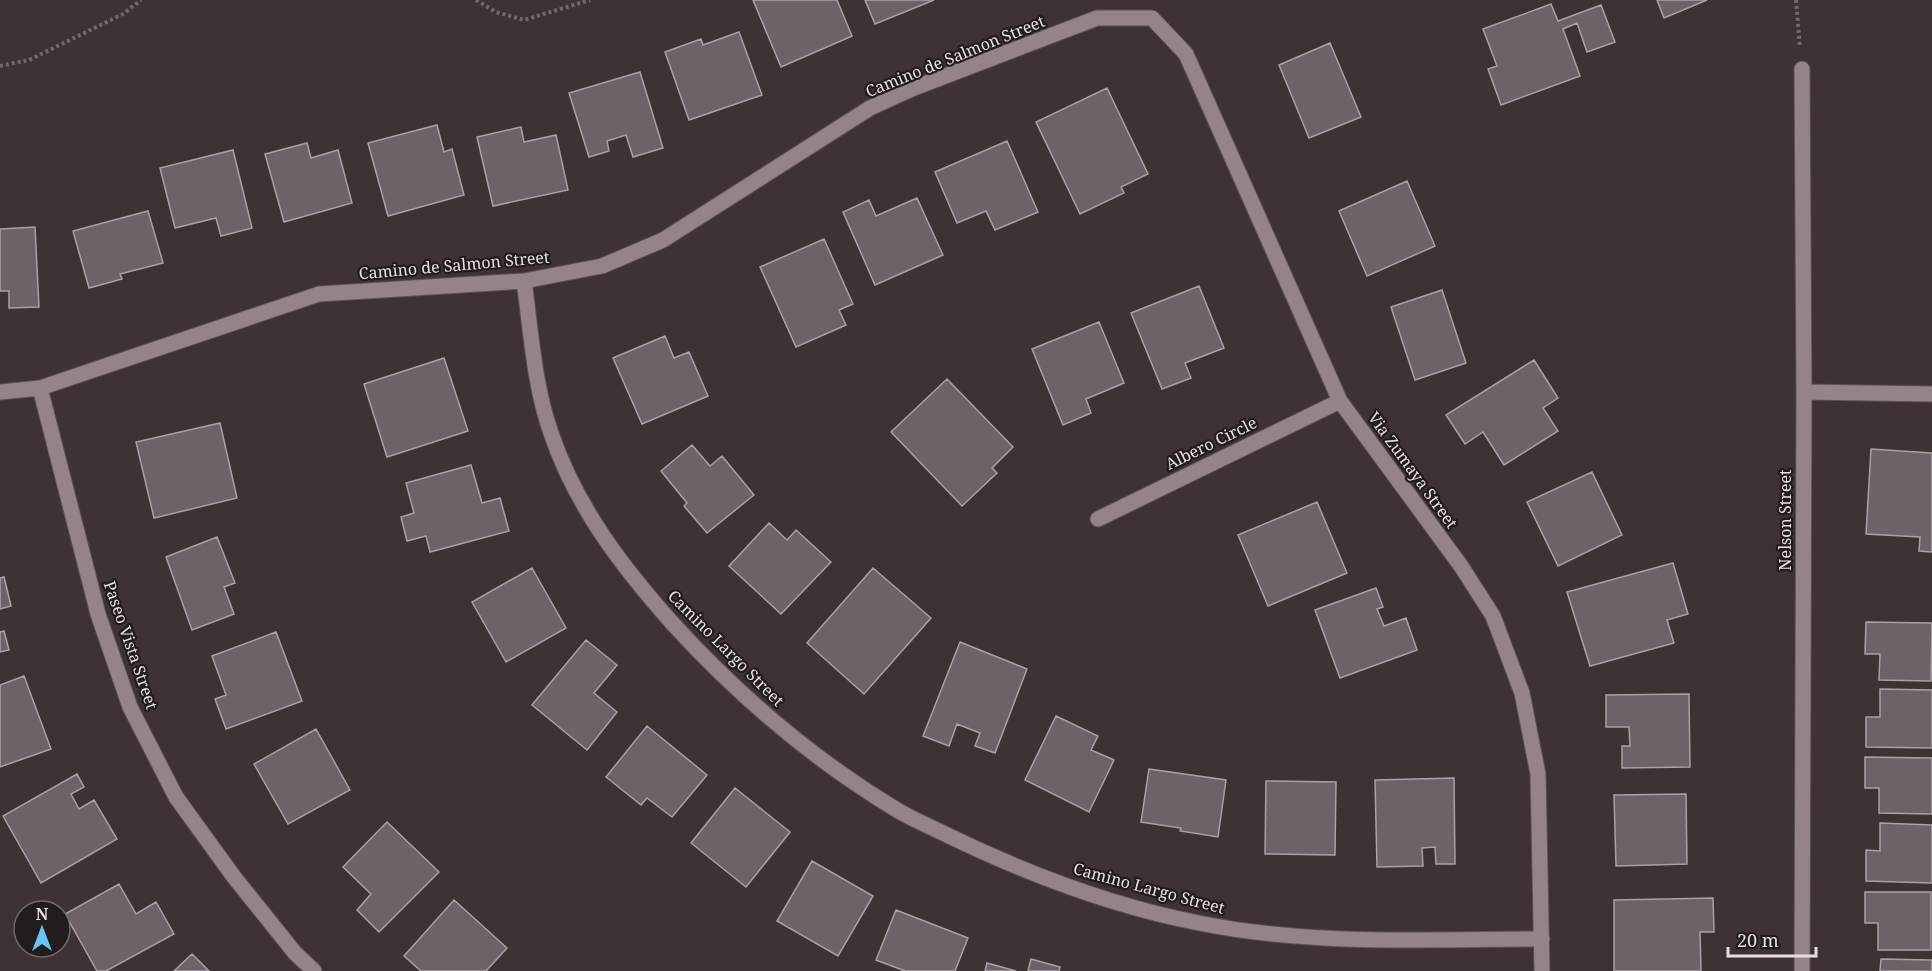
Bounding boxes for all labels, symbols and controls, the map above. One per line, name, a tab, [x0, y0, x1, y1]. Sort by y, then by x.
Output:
street label: Camino de Salmon Street	[862, 10, 1048, 102]
street label: Camino de Salmon Street	[358, 246, 551, 284]
street label: Via Zumaya Street	[1363, 407, 1463, 533]
street label: Albero Circle	[1161, 411, 1261, 475]
street label: Nelson Street	[1774, 469, 1796, 571]
street label: Paseo Vista Street	[99, 578, 163, 712]
street label: Camino Largo Street	[663, 585, 789, 711]
street label: Camino Largo Street	[1071, 857, 1228, 919]
north arrow	[12, 899, 72, 959]
text: N	[36, 903, 49, 925]
scale bar	[1728, 920, 1816, 958]
text: 20 m	[1737, 928, 1779, 952]

